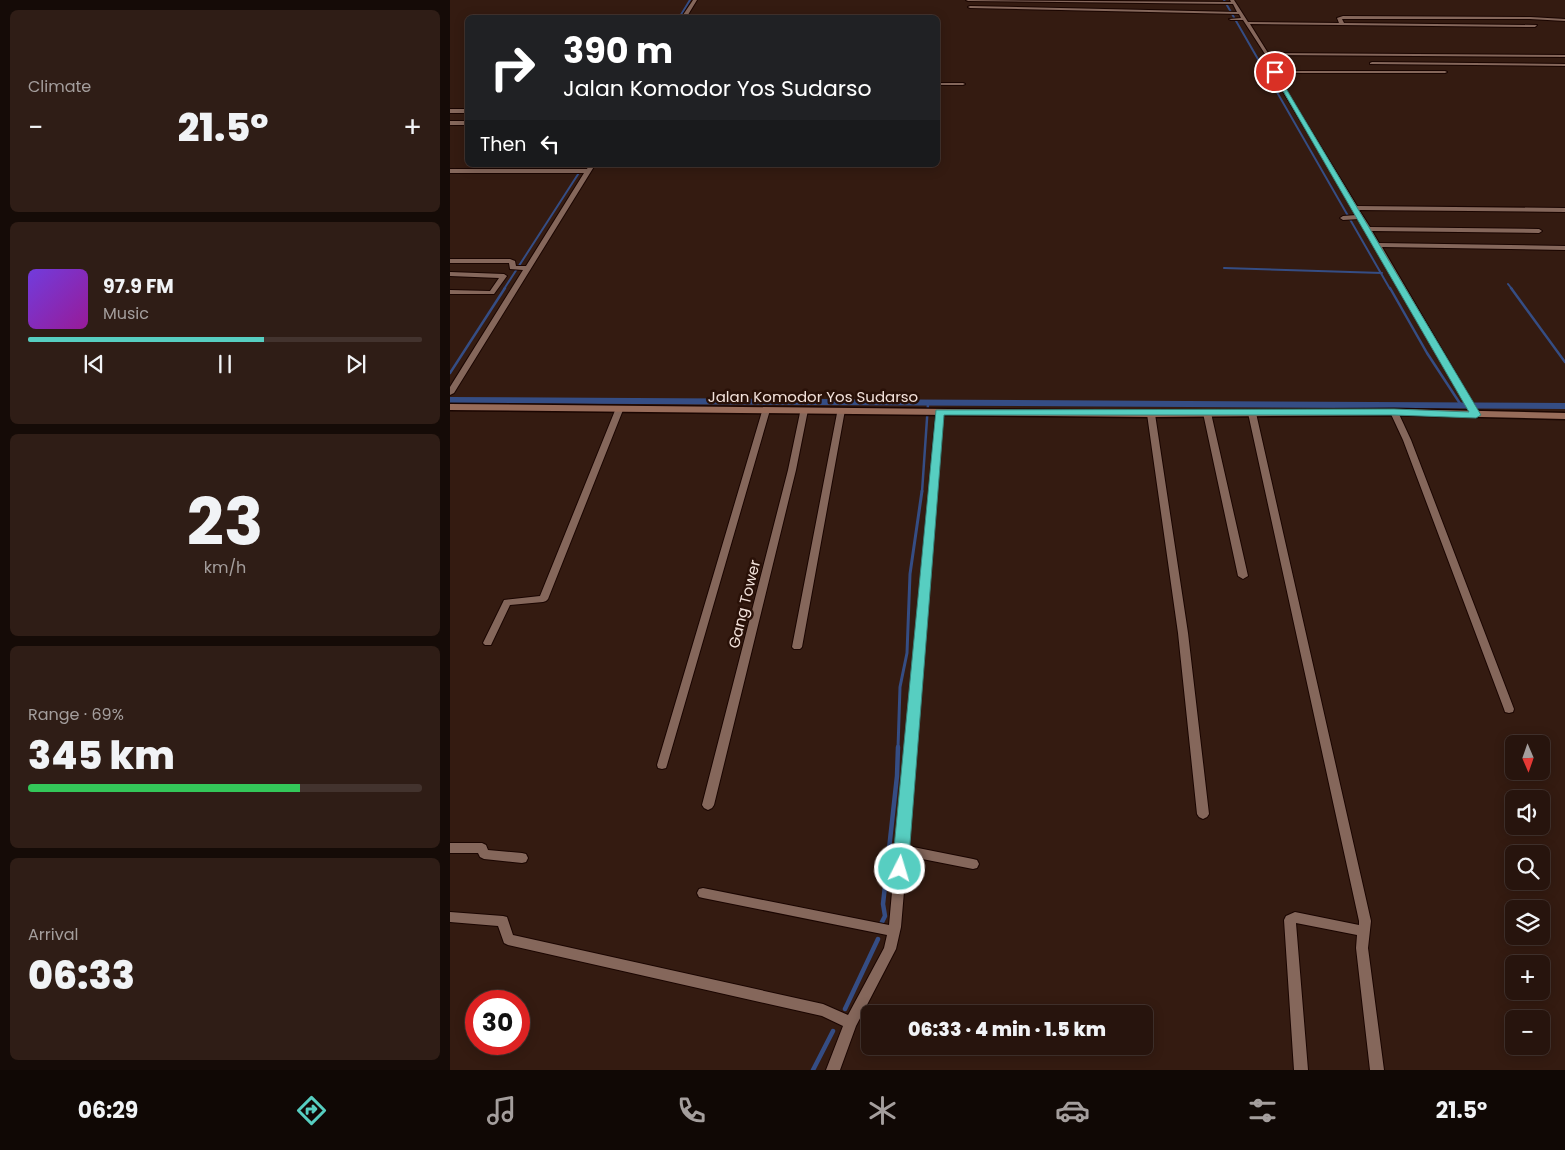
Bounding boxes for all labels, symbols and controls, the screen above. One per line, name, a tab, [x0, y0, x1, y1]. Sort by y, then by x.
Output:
text: 390 m	[563, 26, 673, 75]
icon: right	[480, 35, 545, 100]
pin	[1254, 51, 1296, 93]
icon: arrive	[1261, 58, 1289, 86]
text: Jalan Komodor Yos Sudarso	[563, 73, 872, 104]
text: Climate	[28, 75, 91, 98]
text: 21.5°	[178, 101, 269, 154]
text: −	[28, 108, 43, 147]
text: +	[403, 108, 422, 147]
icon: left	[536, 130, 564, 158]
text: Then	[480, 131, 526, 158]
text: 97.9 FM	[103, 273, 174, 300]
text: Music	[103, 302, 149, 325]
icon: previous	[80, 350, 108, 378]
icon: pause	[211, 350, 239, 378]
icon: next	[342, 350, 370, 378]
street label: Jalan Komodor Yos Sudarso	[708, 386, 918, 407]
text: 23	[187, 477, 263, 568]
text: km/h	[204, 556, 246, 579]
street label: Gang Tower	[723, 557, 765, 650]
text: Range · 69%	[28, 703, 124, 726]
text: 345 km	[28, 729, 175, 782]
north arrow	[1505, 735, 1550, 780]
map controls	[1505, 735, 1550, 1055]
button: sound	[1505, 790, 1550, 835]
position arrow	[873, 842, 925, 894]
button: search	[1505, 845, 1550, 890]
button: layers	[1505, 900, 1550, 945]
text: Arrival	[28, 923, 78, 946]
text: 06:33	[28, 949, 135, 1002]
button: +	[1505, 955, 1550, 1000]
speed limit sign: 30	[465, 990, 530, 1055]
button: −	[1505, 1010, 1550, 1055]
text: 06:33 · 4 min · 1.5 km	[908, 1016, 1106, 1043]
icon: directions	[294, 1093, 329, 1128]
icon: music	[484, 1093, 519, 1128]
icon: phone	[674, 1093, 709, 1128]
icon: climate	[865, 1093, 900, 1128]
icon: car	[1055, 1093, 1090, 1128]
icon: filters	[1245, 1093, 1280, 1128]
text: 06:29	[78, 1095, 138, 1126]
text: 21.5°	[1436, 1095, 1487, 1126]

